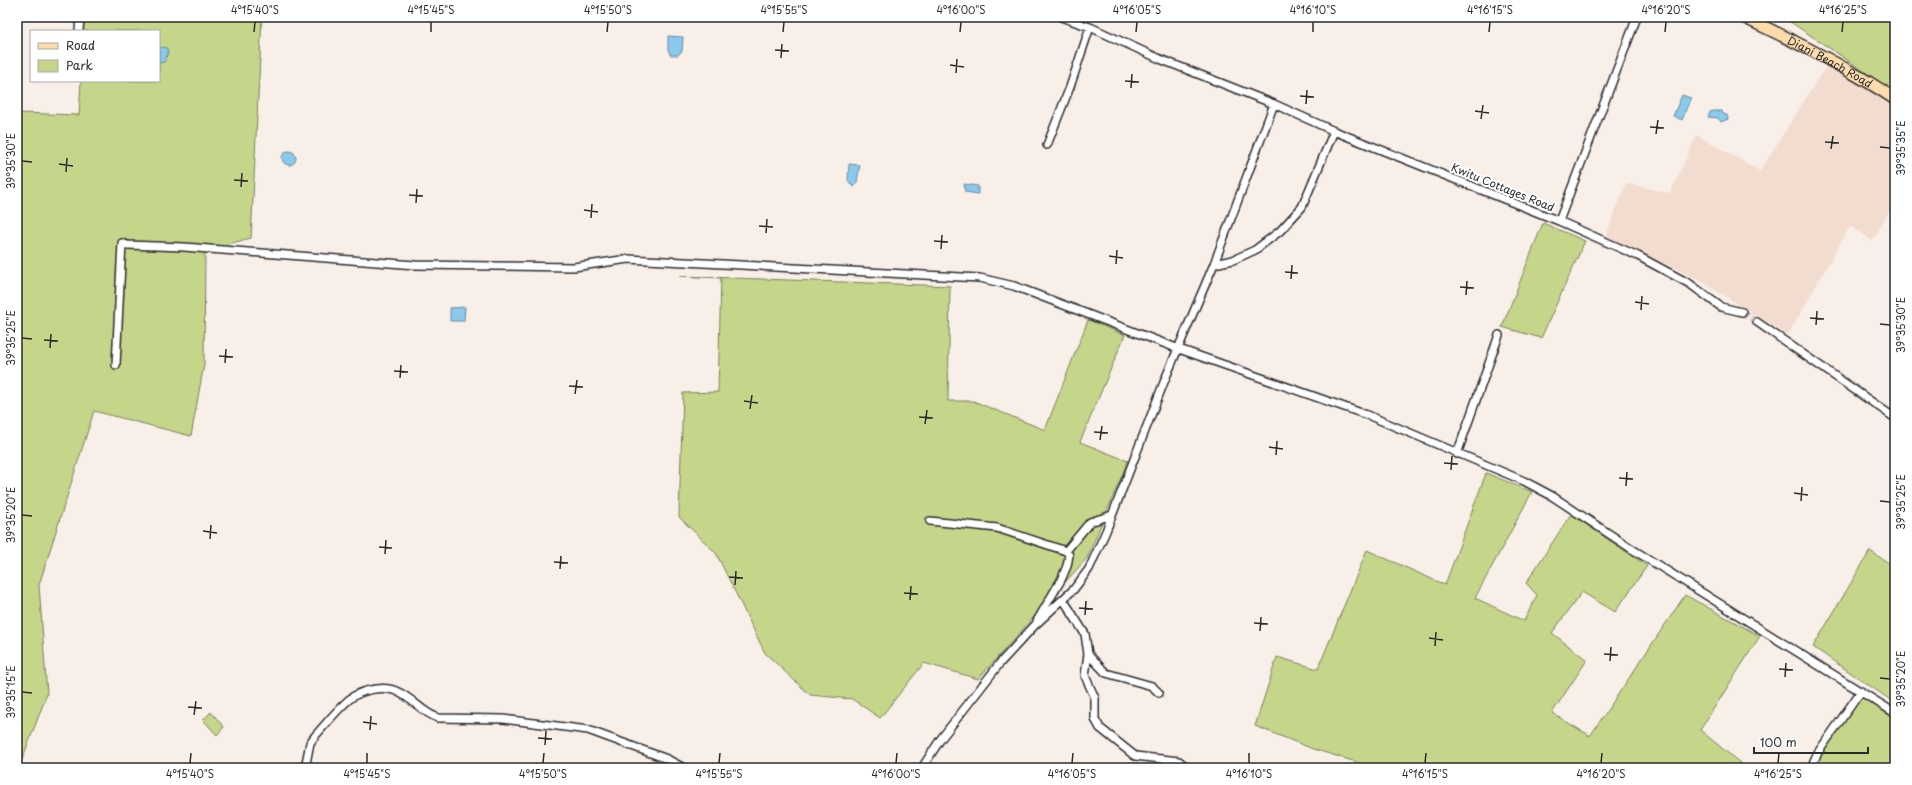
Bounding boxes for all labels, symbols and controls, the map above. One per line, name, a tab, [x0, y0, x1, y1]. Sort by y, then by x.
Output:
text: 4°15'40"S	[231, 2, 279, 17]
text: 4°15'45"S	[408, 2, 454, 17]
text: 4°15'50"S	[584, 2, 632, 17]
text: 4°15'55"S	[760, 2, 808, 17]
text: 4°16'00"S	[936, 2, 986, 17]
text: 4°16'05"S	[1113, 2, 1161, 17]
text: 4°16'10"S	[1290, 2, 1336, 17]
text: 4°16'15"S	[1467, 2, 1513, 17]
text: 4°16'20"S	[1641, 2, 1691, 17]
text: 4°16'25"S	[1819, 2, 1867, 17]
legend	[30, 30, 160, 82]
street label: Diani Beach Road	[1785, 31, 1876, 91]
text: Road	[66, 36, 95, 54]
text: Park	[66, 56, 93, 74]
text: 39°35'35"E	[1893, 120, 1908, 176]
text: 39°35'30"E	[3, 133, 18, 189]
street label: Kwitu Cottages Road	[1449, 159, 1557, 215]
text: 39°35'30"E	[1893, 297, 1908, 353]
text: 39°35'25"E	[3, 310, 18, 366]
text: 39°35'25"E	[1893, 474, 1908, 530]
text: 39°35'20"E	[3, 487, 18, 543]
text: 39°35'20"E	[1893, 651, 1908, 707]
text: 39°35'15"E	[3, 665, 18, 719]
scale bar	[1754, 729, 1868, 755]
text: 100 m	[1760, 733, 1797, 751]
text: 4°15'40"S	[166, 766, 214, 781]
text: 4°15'45"S	[344, 766, 390, 781]
text: 4°15'50"S	[519, 766, 567, 781]
text: 4°15'55"S	[695, 766, 743, 781]
text: 4°16'00"S	[871, 766, 921, 781]
text: 4°16'05"S	[1048, 766, 1096, 781]
text: 4°16'10"S	[1226, 766, 1272, 781]
text: 4°16'15"S	[1402, 766, 1448, 781]
text: 4°16'20"S	[1576, 766, 1626, 781]
text: 4°16'25"S	[1754, 766, 1802, 781]

